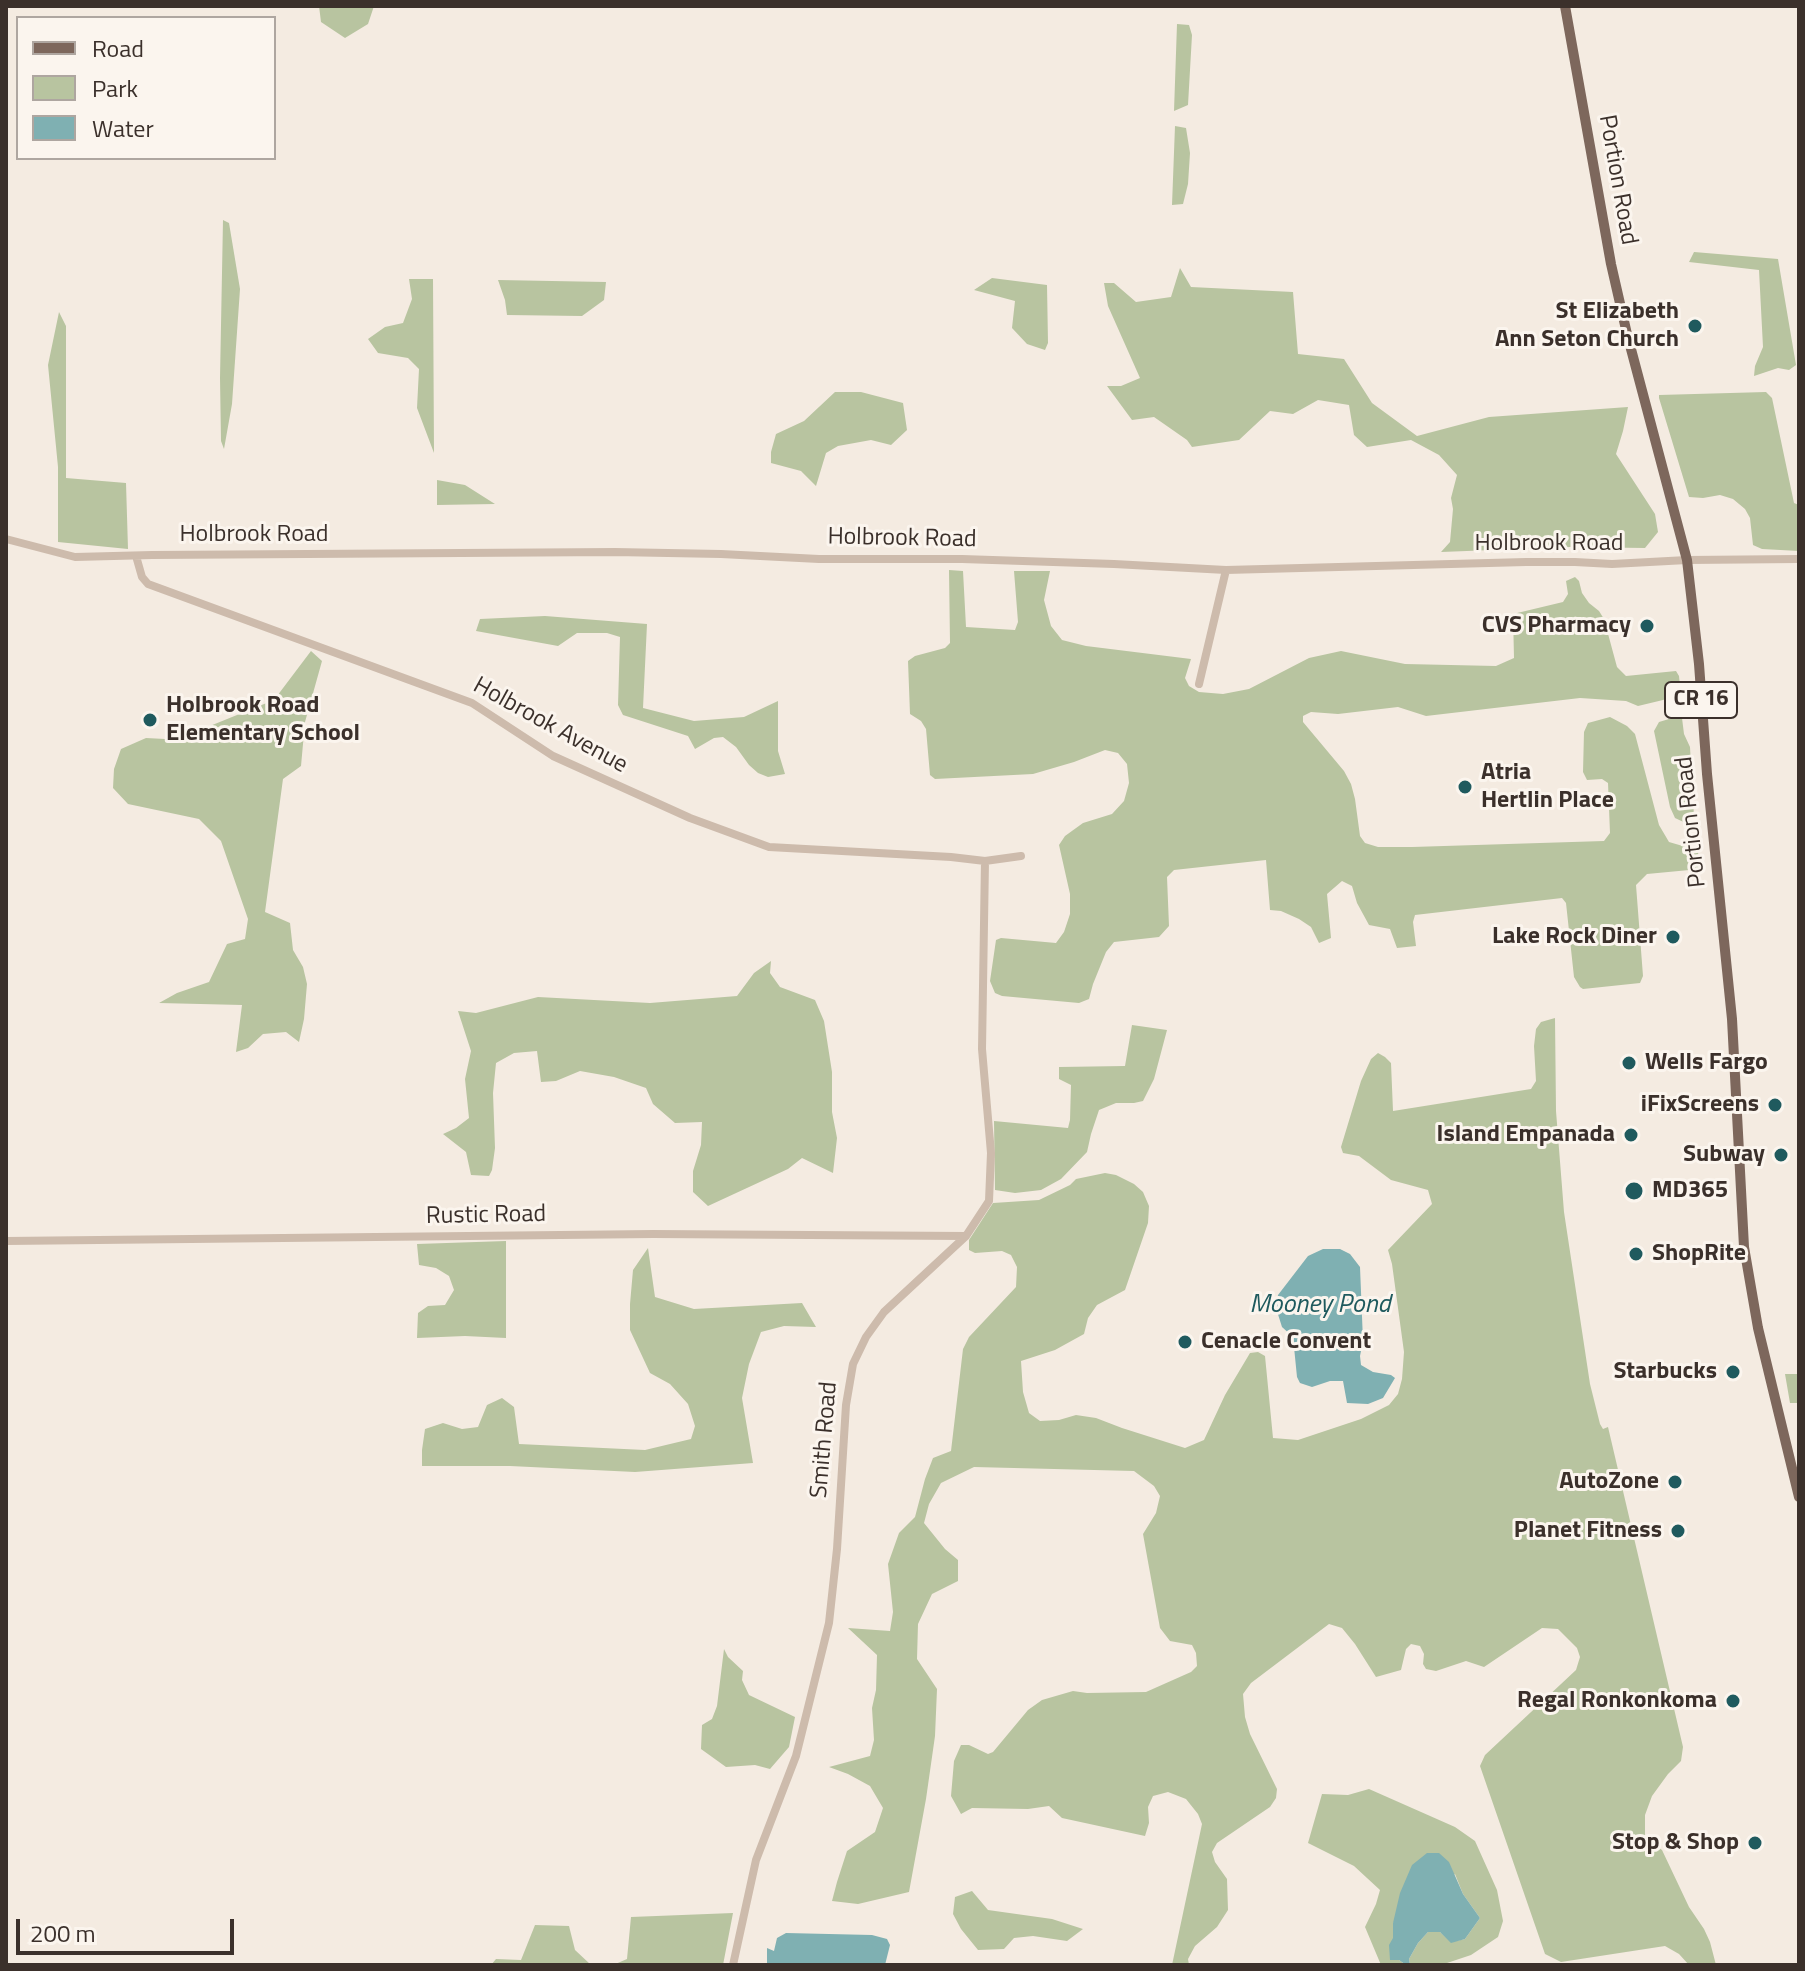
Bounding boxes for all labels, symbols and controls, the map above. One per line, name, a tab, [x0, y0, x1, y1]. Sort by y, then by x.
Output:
legend	[16, 16, 276, 160]
text: Road	[92, 30, 144, 66]
text: Park	[92, 70, 138, 106]
text: Water	[92, 110, 154, 146]
street label: Portion Road	[1591, 113, 1643, 247]
place label: St Elizabeth Ann Seton Church	[1495, 298, 1679, 354]
marker: St Elizabeth Ann Seton Church	[1686, 317, 1704, 335]
street label: Holbrook Road	[179, 521, 329, 549]
street label: Holbrook Road	[827, 523, 977, 555]
street label: Holbrook Road	[1474, 530, 1624, 558]
place label: CVS Pharmacy	[1482, 612, 1631, 640]
marker: CVS Pharmacy	[1638, 617, 1656, 635]
street label: Holbrook Avenue	[468, 672, 632, 780]
road number: CR 16	[1665, 682, 1737, 718]
place label: Holbrook Road Elementary School	[166, 692, 360, 748]
marker: Holbrook Road Elementary School	[141, 711, 159, 729]
street label: Portion Road	[1671, 755, 1713, 889]
place label: Atria Hertlin Place	[1481, 759, 1614, 815]
marker: Atria Hertlin Place	[1456, 778, 1474, 796]
place label: Lake Rock Diner	[1492, 923, 1657, 951]
marker: Lake Rock Diner	[1664, 928, 1682, 946]
place label: Wells Fargo	[1645, 1049, 1768, 1077]
marker: Wells Fargo	[1620, 1054, 1638, 1072]
place label: iFixScreens	[1641, 1091, 1759, 1119]
marker: iFixScreens	[1766, 1096, 1784, 1114]
place label: Island Empanada	[1437, 1121, 1615, 1149]
marker: Island Empanada	[1622, 1126, 1640, 1144]
place label: Subway	[1683, 1141, 1765, 1169]
marker: Subway	[1772, 1146, 1790, 1164]
place label: MD365	[1652, 1177, 1728, 1205]
marker: MD365	[1623, 1180, 1645, 1202]
street label: Rustic Road	[426, 1201, 546, 1231]
place label: ShopRite	[1652, 1240, 1746, 1268]
marker: ShopRite	[1627, 1245, 1645, 1263]
water label: Mooney Pond	[1249, 1290, 1391, 1322]
place label: Cenacle Convent	[1201, 1328, 1371, 1356]
marker: Cenacle Convent	[1176, 1333, 1194, 1351]
place label: Starbucks	[1613, 1358, 1717, 1386]
marker: Starbucks	[1724, 1363, 1742, 1381]
street label: Smith Road	[806, 1381, 844, 1499]
place label: AutoZone	[1559, 1468, 1659, 1496]
marker: AutoZone	[1666, 1473, 1684, 1491]
place label: Planet Fitness	[1514, 1517, 1662, 1545]
marker: Planet Fitness	[1669, 1522, 1687, 1540]
place label: Regal Ronkonkoma	[1517, 1687, 1717, 1715]
marker: Regal Ronkonkoma	[1724, 1692, 1742, 1710]
place label: Stop & Shop	[1612, 1829, 1739, 1857]
marker: Stop & Shop	[1746, 1834, 1764, 1852]
scale bar	[20, 1903, 238, 1953]
text: 200 m	[30, 1915, 96, 1951]

